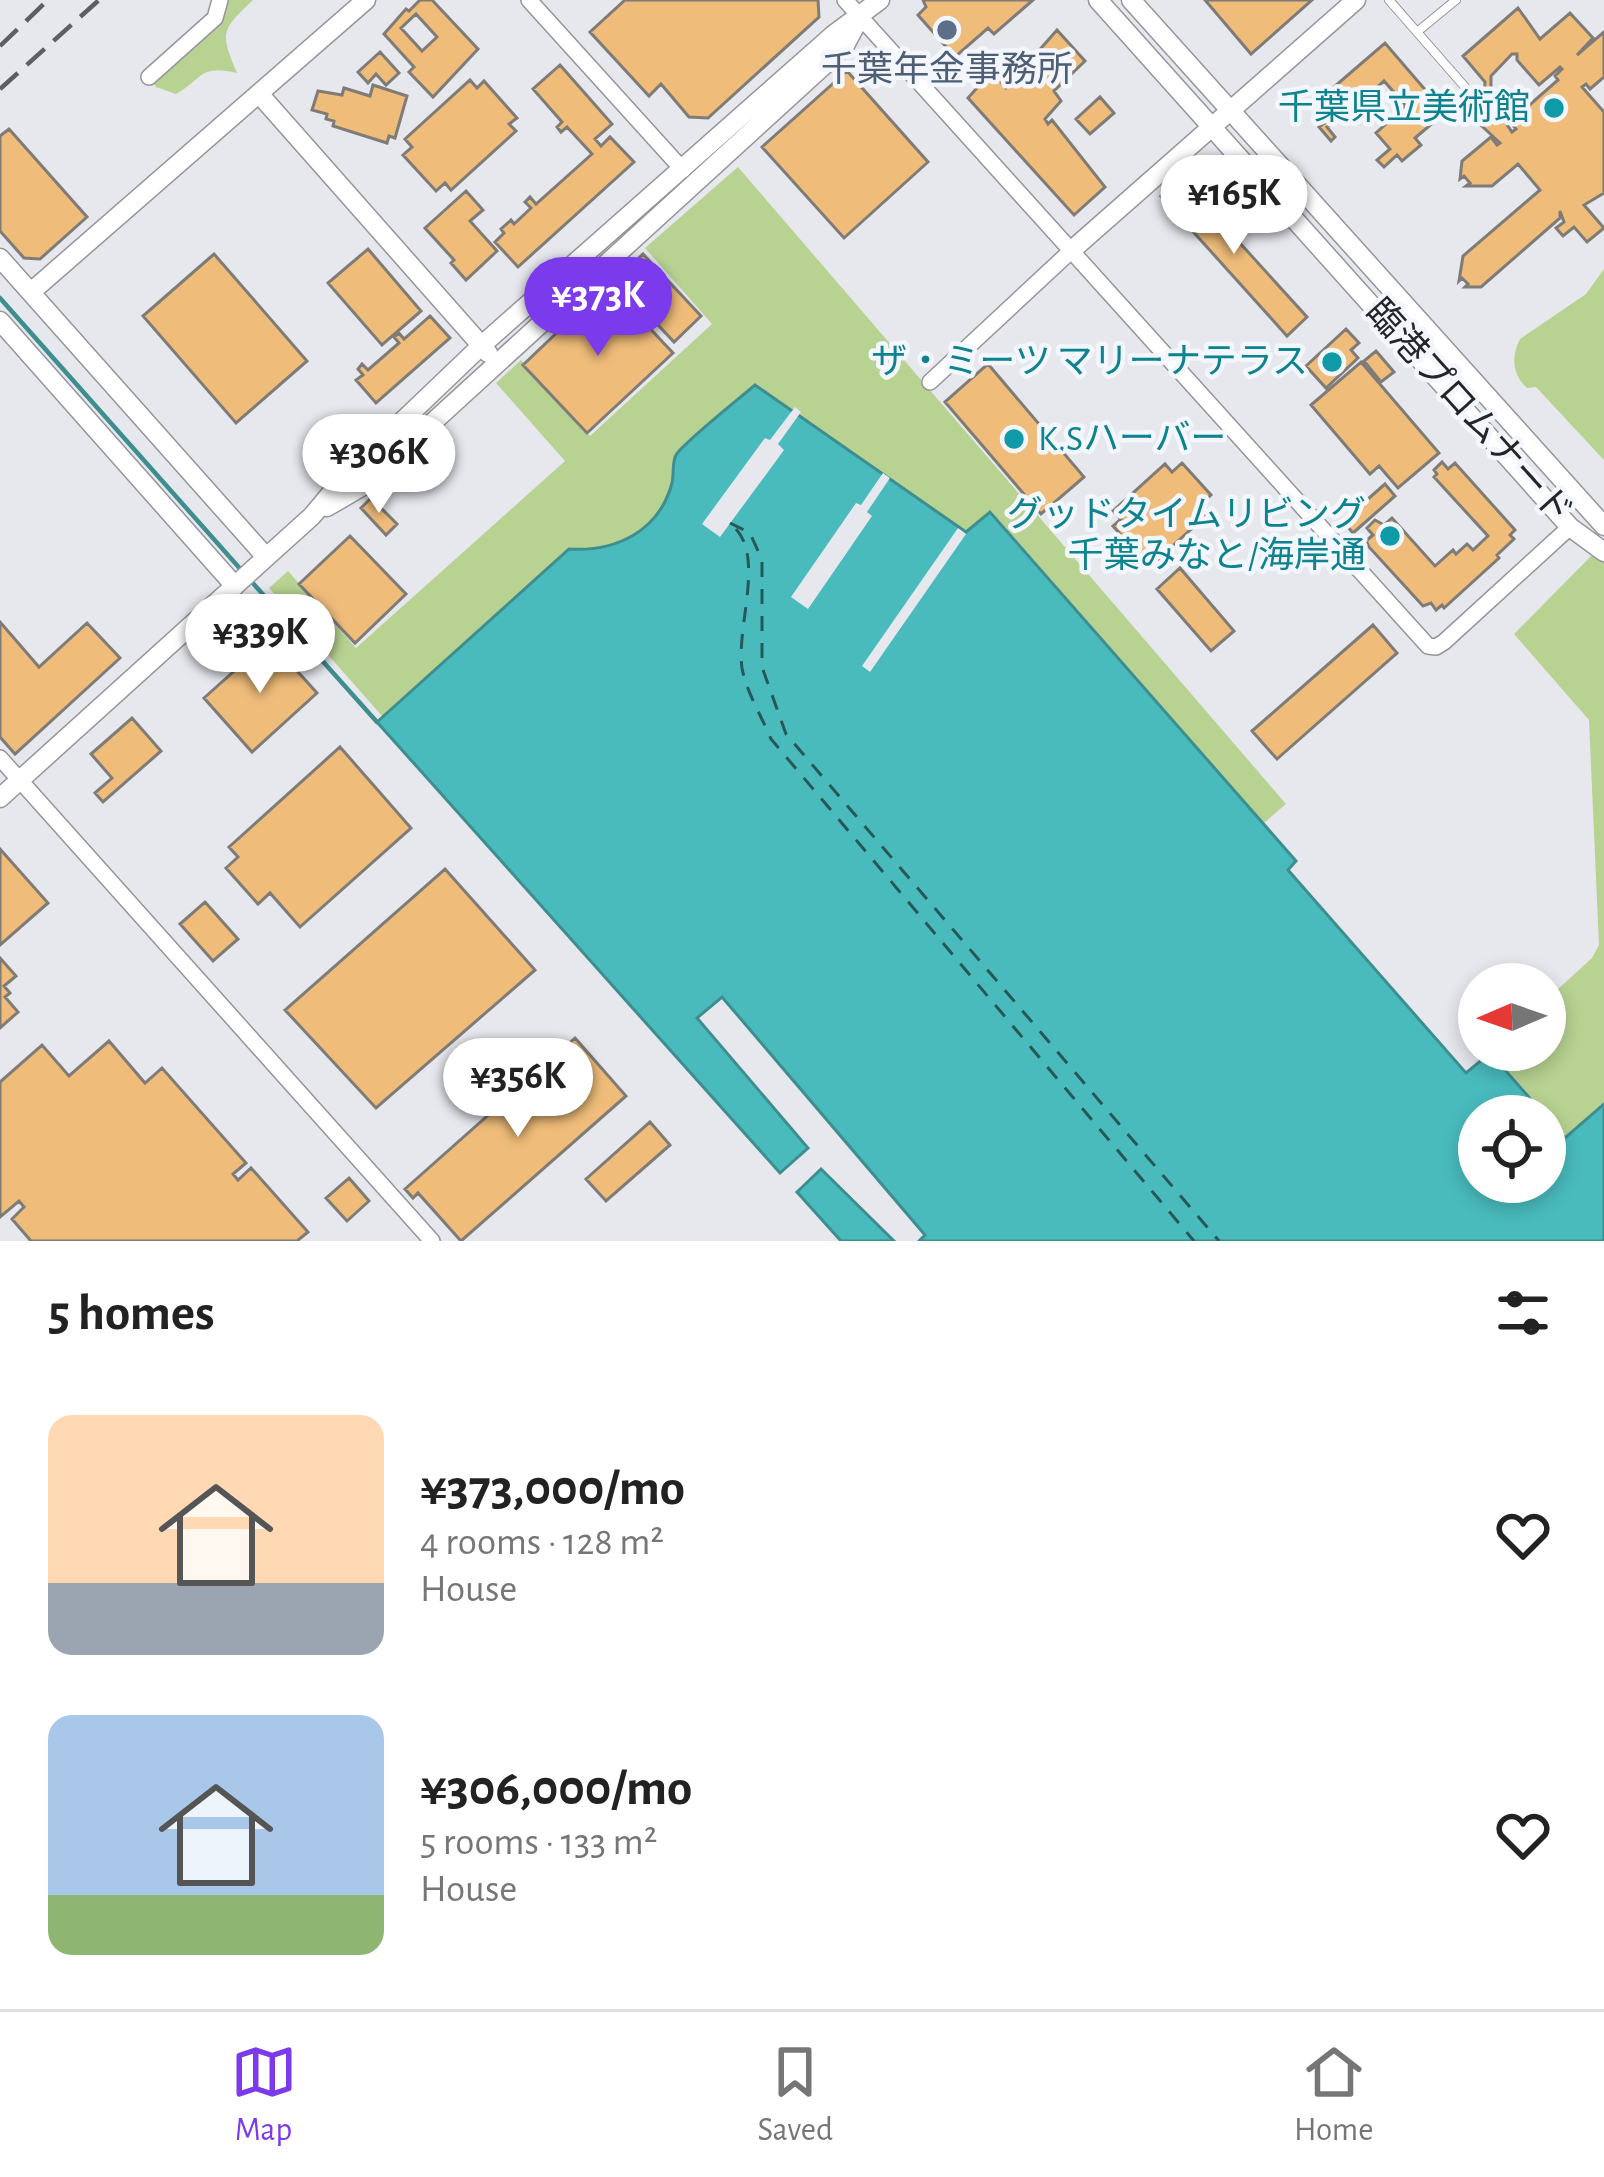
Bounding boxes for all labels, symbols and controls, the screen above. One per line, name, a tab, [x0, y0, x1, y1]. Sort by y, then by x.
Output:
marker: 千葉年金事務所	[934, 17, 960, 43]
place label: 千葉年金事務所	[821, 50, 1073, 88]
place label: 千葉県立美術館	[1278, 88, 1530, 126]
marker: 千葉県立美術館	[1541, 95, 1567, 121]
pin: ¥165K	[1150, 155, 1318, 257]
text: ¥165K	[1187, 174, 1281, 213]
pin: ¥373K	[514, 257, 682, 359]
text: ¥373K	[551, 276, 645, 315]
street label: 臨港プロムナード	[1359, 292, 1580, 531]
place label: ザ・ミーツ マリーナテラス	[871, 344, 1308, 380]
marker: ザ・ミーツ マリーナテラス	[1319, 349, 1345, 375]
pin: ¥306K	[295, 414, 463, 516]
place label: K.Sハーバー	[1038, 420, 1227, 457]
marker: K.Sハーバー	[1001, 426, 1027, 452]
text: ¥306K	[329, 433, 429, 472]
place label: グッドタイムリビング 千葉みなと/海岸通	[1007, 495, 1366, 574]
marker: グッドタイムリビング 千葉みなと/海岸通	[1377, 523, 1403, 549]
pin: ¥339K	[176, 594, 344, 696]
text: ¥339K	[212, 613, 308, 652]
north arrow	[1458, 963, 1566, 1071]
map controls	[1458, 963, 1566, 1203]
pin: ¥356K	[434, 1038, 602, 1140]
text: ¥356K	[470, 1057, 566, 1096]
button: locate	[1458, 1095, 1566, 1203]
icon: filters	[1490, 1280, 1556, 1346]
text: 5 homes	[48, 1288, 215, 1339]
icon: home	[144, 1463, 288, 1607]
text: ¥373,000/mo	[420, 1463, 685, 1514]
icon: heart	[1490, 1502, 1556, 1568]
text: 4 rooms · 128 m²	[420, 1523, 664, 1562]
text: House	[420, 1570, 517, 1609]
icon: home	[144, 1763, 288, 1907]
text: ¥306,000/mo	[420, 1763, 692, 1814]
icon: heart	[1490, 1802, 1556, 1868]
text: 5 rooms · 133 m²	[420, 1823, 657, 1862]
text: House	[420, 1870, 517, 1909]
tab: Map	[231, 2039, 297, 2151]
tab: Saved	[758, 2039, 833, 2151]
tab: Home	[1294, 2039, 1373, 2151]

